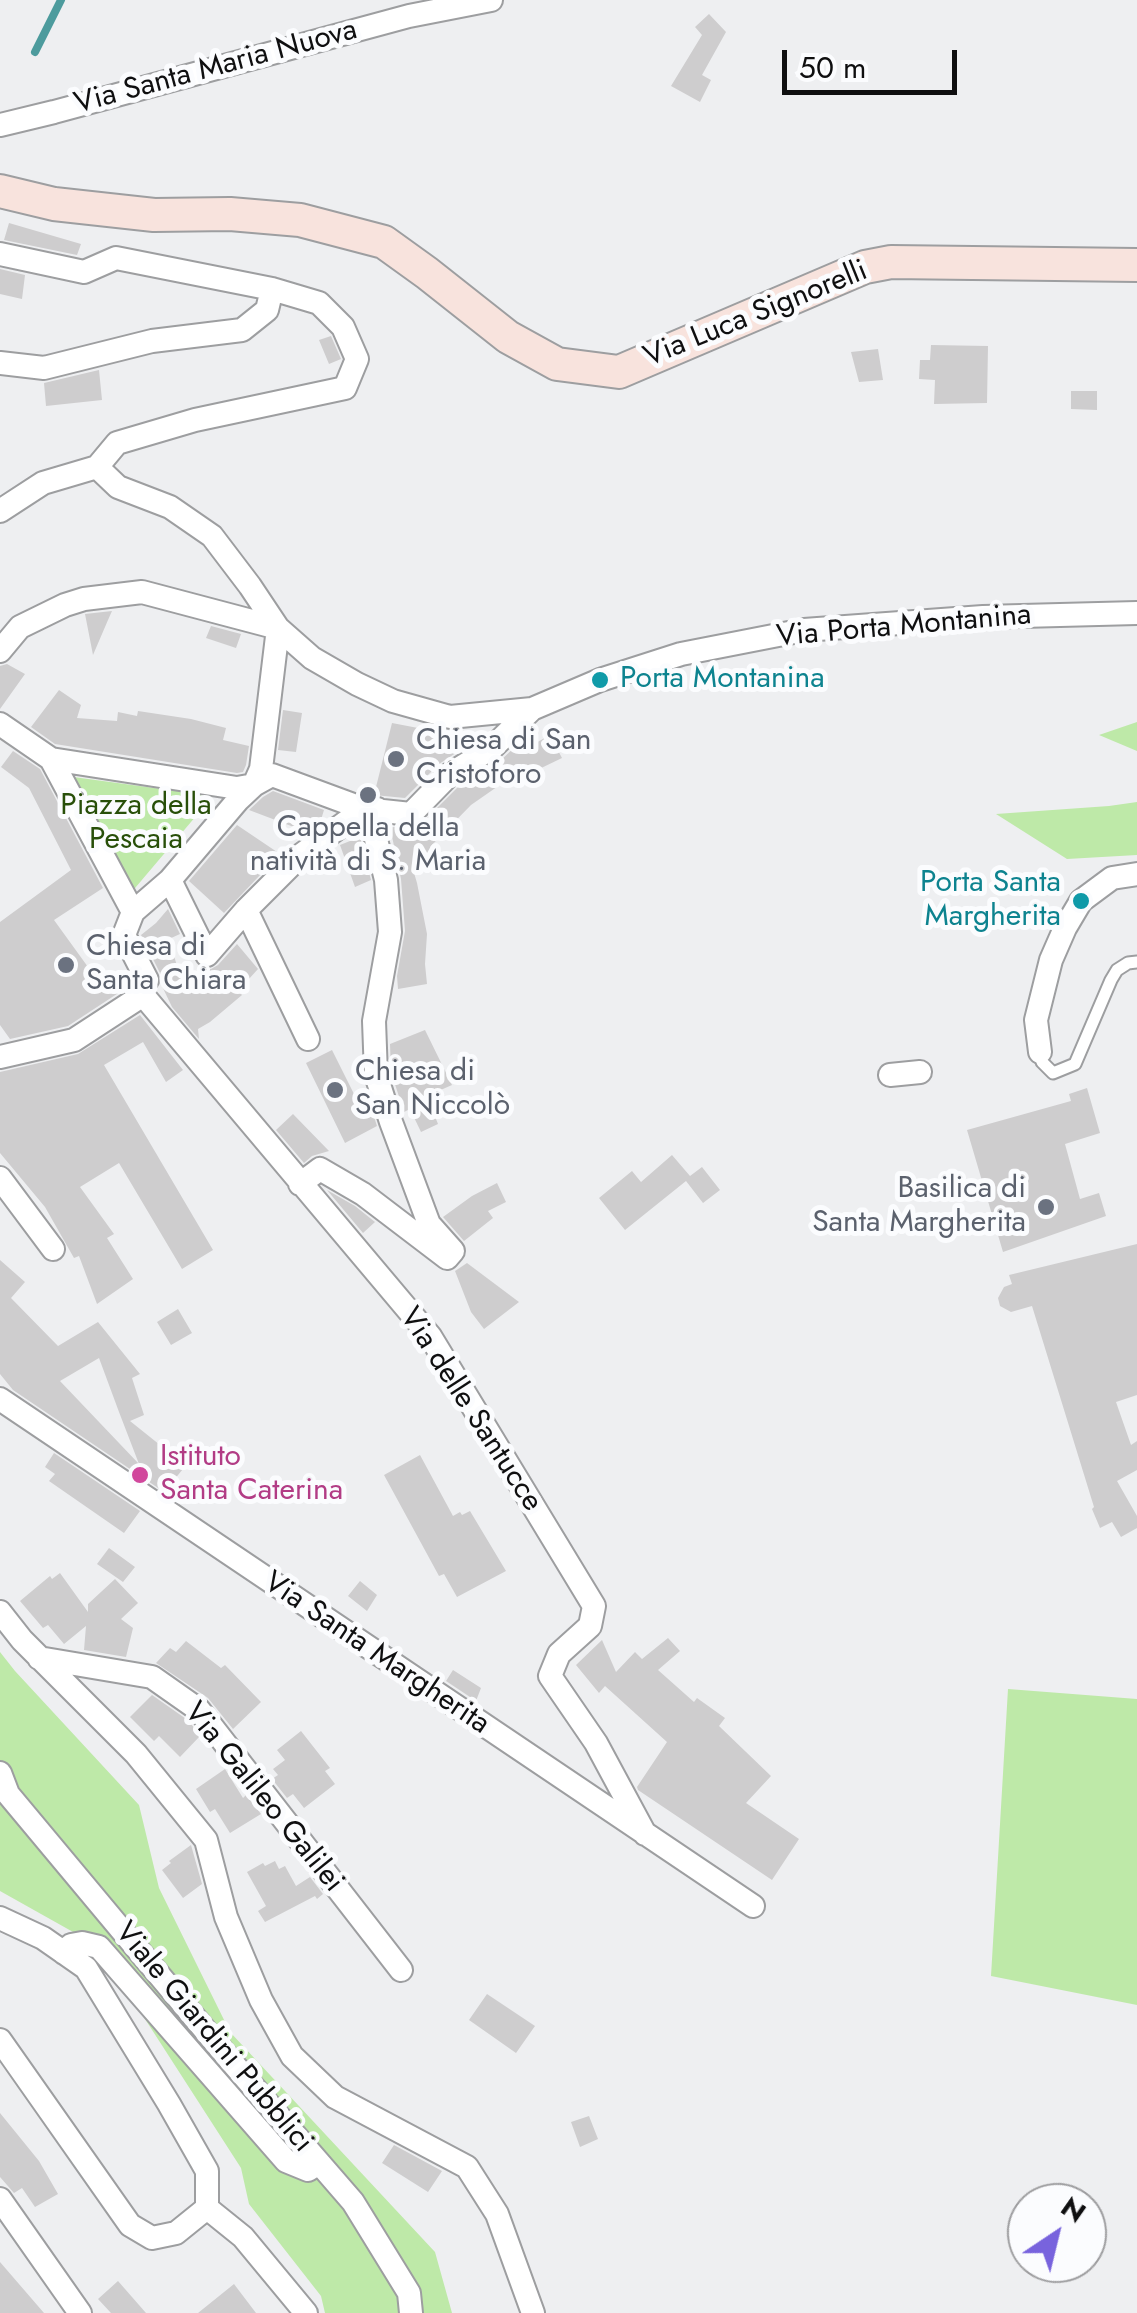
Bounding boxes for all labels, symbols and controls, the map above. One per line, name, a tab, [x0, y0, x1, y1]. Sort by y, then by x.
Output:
street label: Via Santa Maria Nuova	[71, 13, 361, 123]
scale bar	[787, 30, 962, 92]
text: 50 m	[799, 46, 866, 89]
street label: Via Luca Signorelli	[639, 254, 873, 376]
street label: Via Porta Montanina	[775, 598, 1033, 656]
place label: Porta Montanina	[620, 662, 825, 698]
marker: Porta Montanina	[589, 669, 611, 691]
place label: Chiesa di San Cristoforo	[416, 724, 592, 794]
marker: Chiesa di San Cristoforo	[385, 748, 407, 770]
marker: Cappella della natività di S. Maria	[357, 784, 379, 806]
park label: Piazza della Pescaia	[60, 789, 212, 860]
place label: Cappella della natività di S. Maria	[250, 811, 486, 882]
place label: Porta Santa Margherita	[920, 866, 1061, 936]
marker: Porta Santa Margherita	[1070, 890, 1092, 912]
place label: Chiesa di Santa Chiara	[86, 930, 246, 1000]
marker: Chiesa di Santa Chiara	[55, 954, 77, 976]
place label: Chiesa di San Niccolò	[355, 1055, 510, 1126]
marker: Chiesa di San Niccolò	[324, 1079, 346, 1101]
place label: Basilica di Santa Margherita	[812, 1172, 1026, 1242]
marker: Basilica di Santa Margherita	[1035, 1196, 1057, 1218]
street label: Via delle Santucce	[391, 1301, 549, 1519]
place label: Istituto Santa Caterina	[160, 1440, 343, 1510]
marker: Istituto Santa Caterina	[129, 1464, 151, 1486]
street label: Via Santa Margherita	[256, 1565, 496, 1743]
street label: Via Galileo Galilei	[175, 1696, 351, 1900]
street label: Viale Giardini Pubblici	[106, 1916, 320, 2160]
north arrow	[1007, 2183, 1107, 2283]
text: N	[1052, 2186, 1094, 2233]

